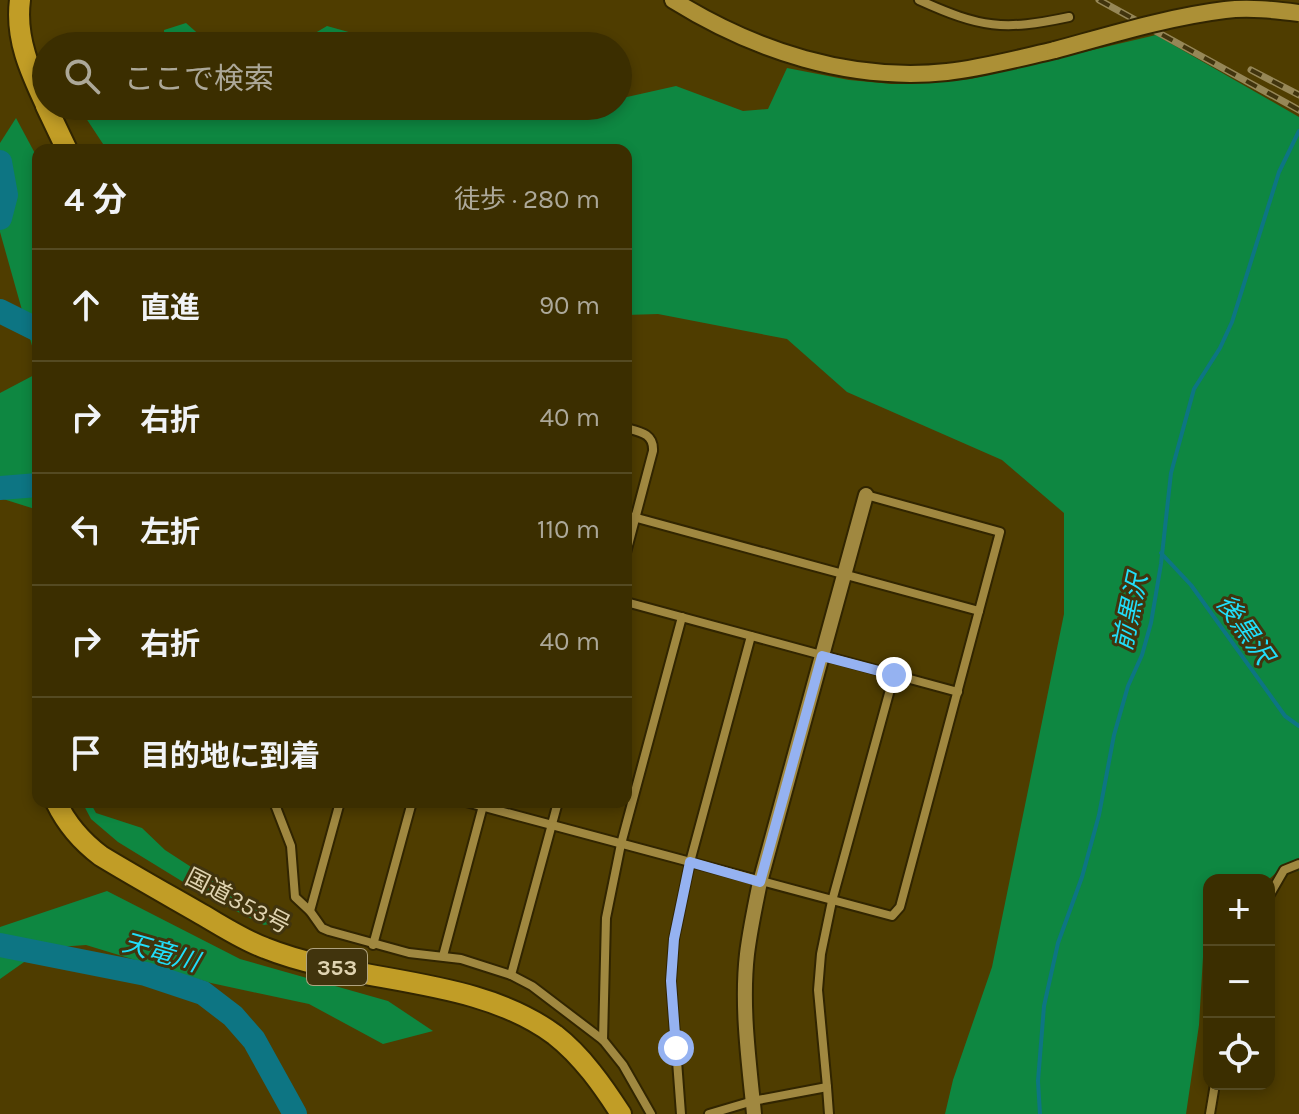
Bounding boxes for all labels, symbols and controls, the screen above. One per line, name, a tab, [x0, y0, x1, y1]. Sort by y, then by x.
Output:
search box	[32, 32, 632, 120]
icon: search	[60, 54, 104, 98]
text: ここで検索	[124, 61, 274, 97]
text: 4 分	[64, 180, 127, 220]
text: 徒歩 · 280 m	[454, 184, 600, 215]
icon: ahead	[64, 283, 108, 327]
text: 直進	[140, 290, 200, 326]
text: 90 m	[539, 290, 600, 321]
icon: right	[64, 395, 108, 439]
text: 右折	[140, 402, 200, 438]
text: 40 m	[540, 402, 600, 433]
icon: left	[64, 507, 108, 551]
text: 左折	[140, 514, 200, 550]
text: 110 m	[537, 514, 600, 545]
water label: 前黒沢	[1107, 568, 1154, 653]
water label: 後黒沢	[1210, 588, 1281, 673]
icon: right	[64, 619, 108, 663]
text: 右折	[140, 626, 200, 662]
text: 40 m	[540, 626, 600, 657]
route end	[876, 657, 912, 693]
icon: arrive	[64, 731, 108, 775]
text: 目的地に到着	[140, 738, 320, 774]
street label: 国道353号	[181, 863, 295, 939]
map controls	[1203, 874, 1275, 1090]
button: +	[1203, 874, 1275, 946]
water label: 天竜川	[119, 927, 206, 979]
button: −	[1203, 946, 1275, 1018]
road number: 353	[307, 949, 367, 985]
button: locate	[1203, 1018, 1275, 1090]
route start	[658, 1030, 694, 1066]

